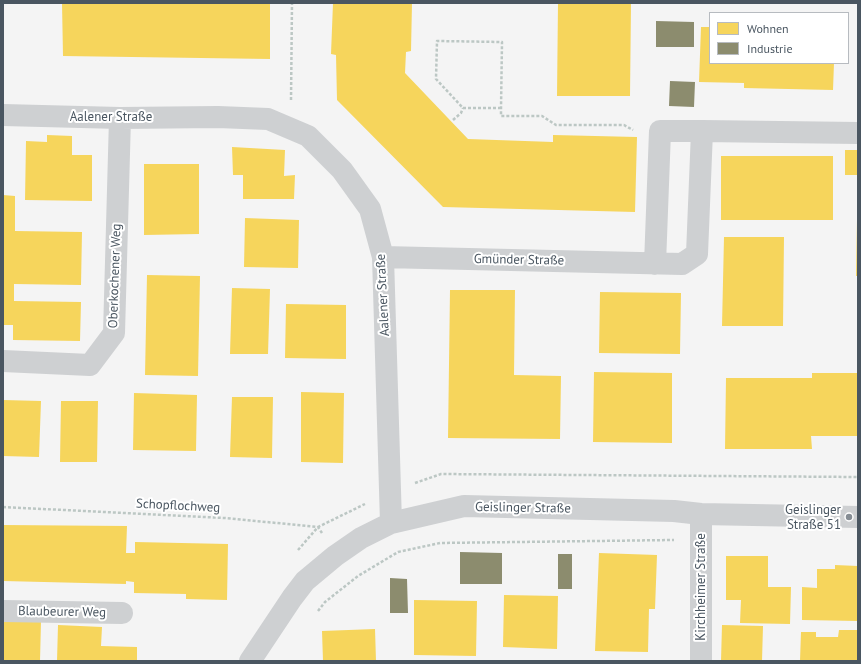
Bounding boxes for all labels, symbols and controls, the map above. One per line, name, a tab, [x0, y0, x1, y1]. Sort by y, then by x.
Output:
legend	[709, 12, 849, 64]
text: Wohnen	[747, 21, 789, 36]
text: Industrie	[747, 41, 793, 56]
street label: Aalener Straße	[70, 109, 152, 125]
street label: Oberkochener Weg	[105, 223, 125, 329]
street label: Gmünder Straße	[474, 251, 564, 269]
street label: Aalener Straße	[373, 253, 393, 337]
street label: Schopflochweg	[136, 496, 220, 516]
street label: Geislinger Straße	[475, 499, 571, 517]
place label: Geislinger Straße 51	[785, 502, 841, 533]
marker: Geislinger Straße 51	[844, 512, 854, 522]
street label: Kirchheimer Straße	[693, 533, 709, 641]
street label: Blaubeurer Weg	[18, 603, 106, 621]

